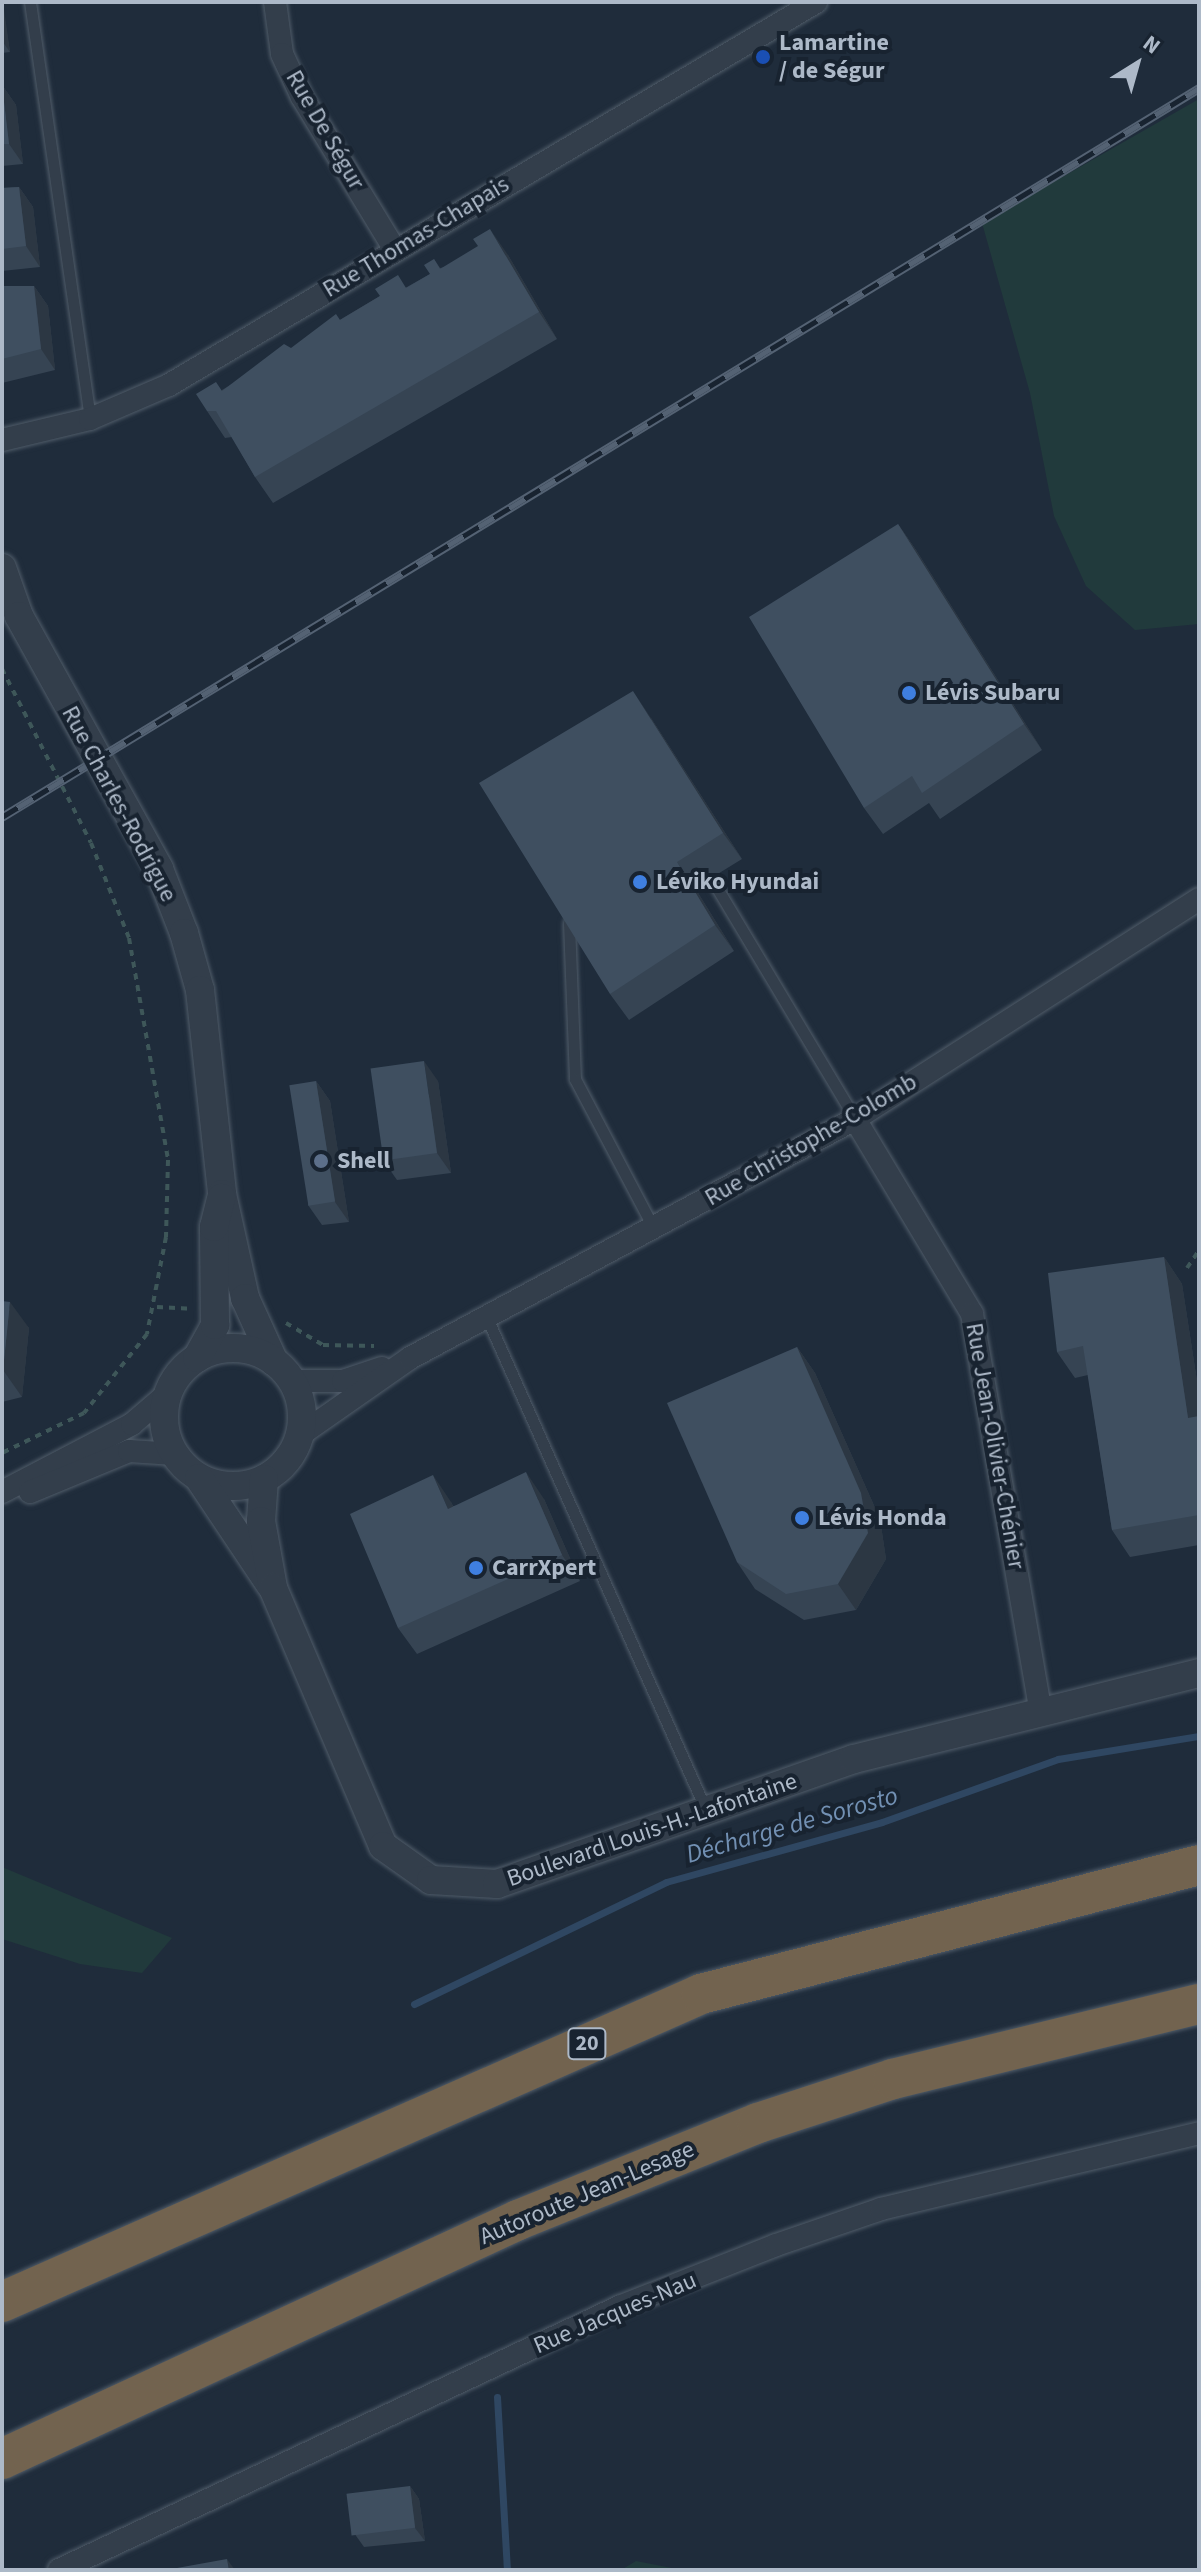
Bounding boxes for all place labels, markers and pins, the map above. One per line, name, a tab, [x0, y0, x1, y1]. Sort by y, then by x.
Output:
place label: Lamartine / de Ségur	[779, 29, 889, 85]
marker: Lamartine / de Ségur	[754, 48, 772, 66]
place label: Lévis Subaru	[925, 679, 1060, 707]
marker: Lévis Subaru	[900, 684, 918, 702]
place label: Léviko Hyundai	[656, 868, 819, 896]
marker: Léviko Hyundai	[631, 873, 649, 891]
place label: Shell	[337, 1147, 390, 1175]
marker: Shell	[312, 1152, 330, 1170]
place label: Lévis Honda	[818, 1504, 947, 1532]
marker: Lévis Honda	[793, 1509, 811, 1527]
place label: CarrXpert	[492, 1554, 596, 1582]
marker: CarrXpert	[467, 1559, 485, 1577]

